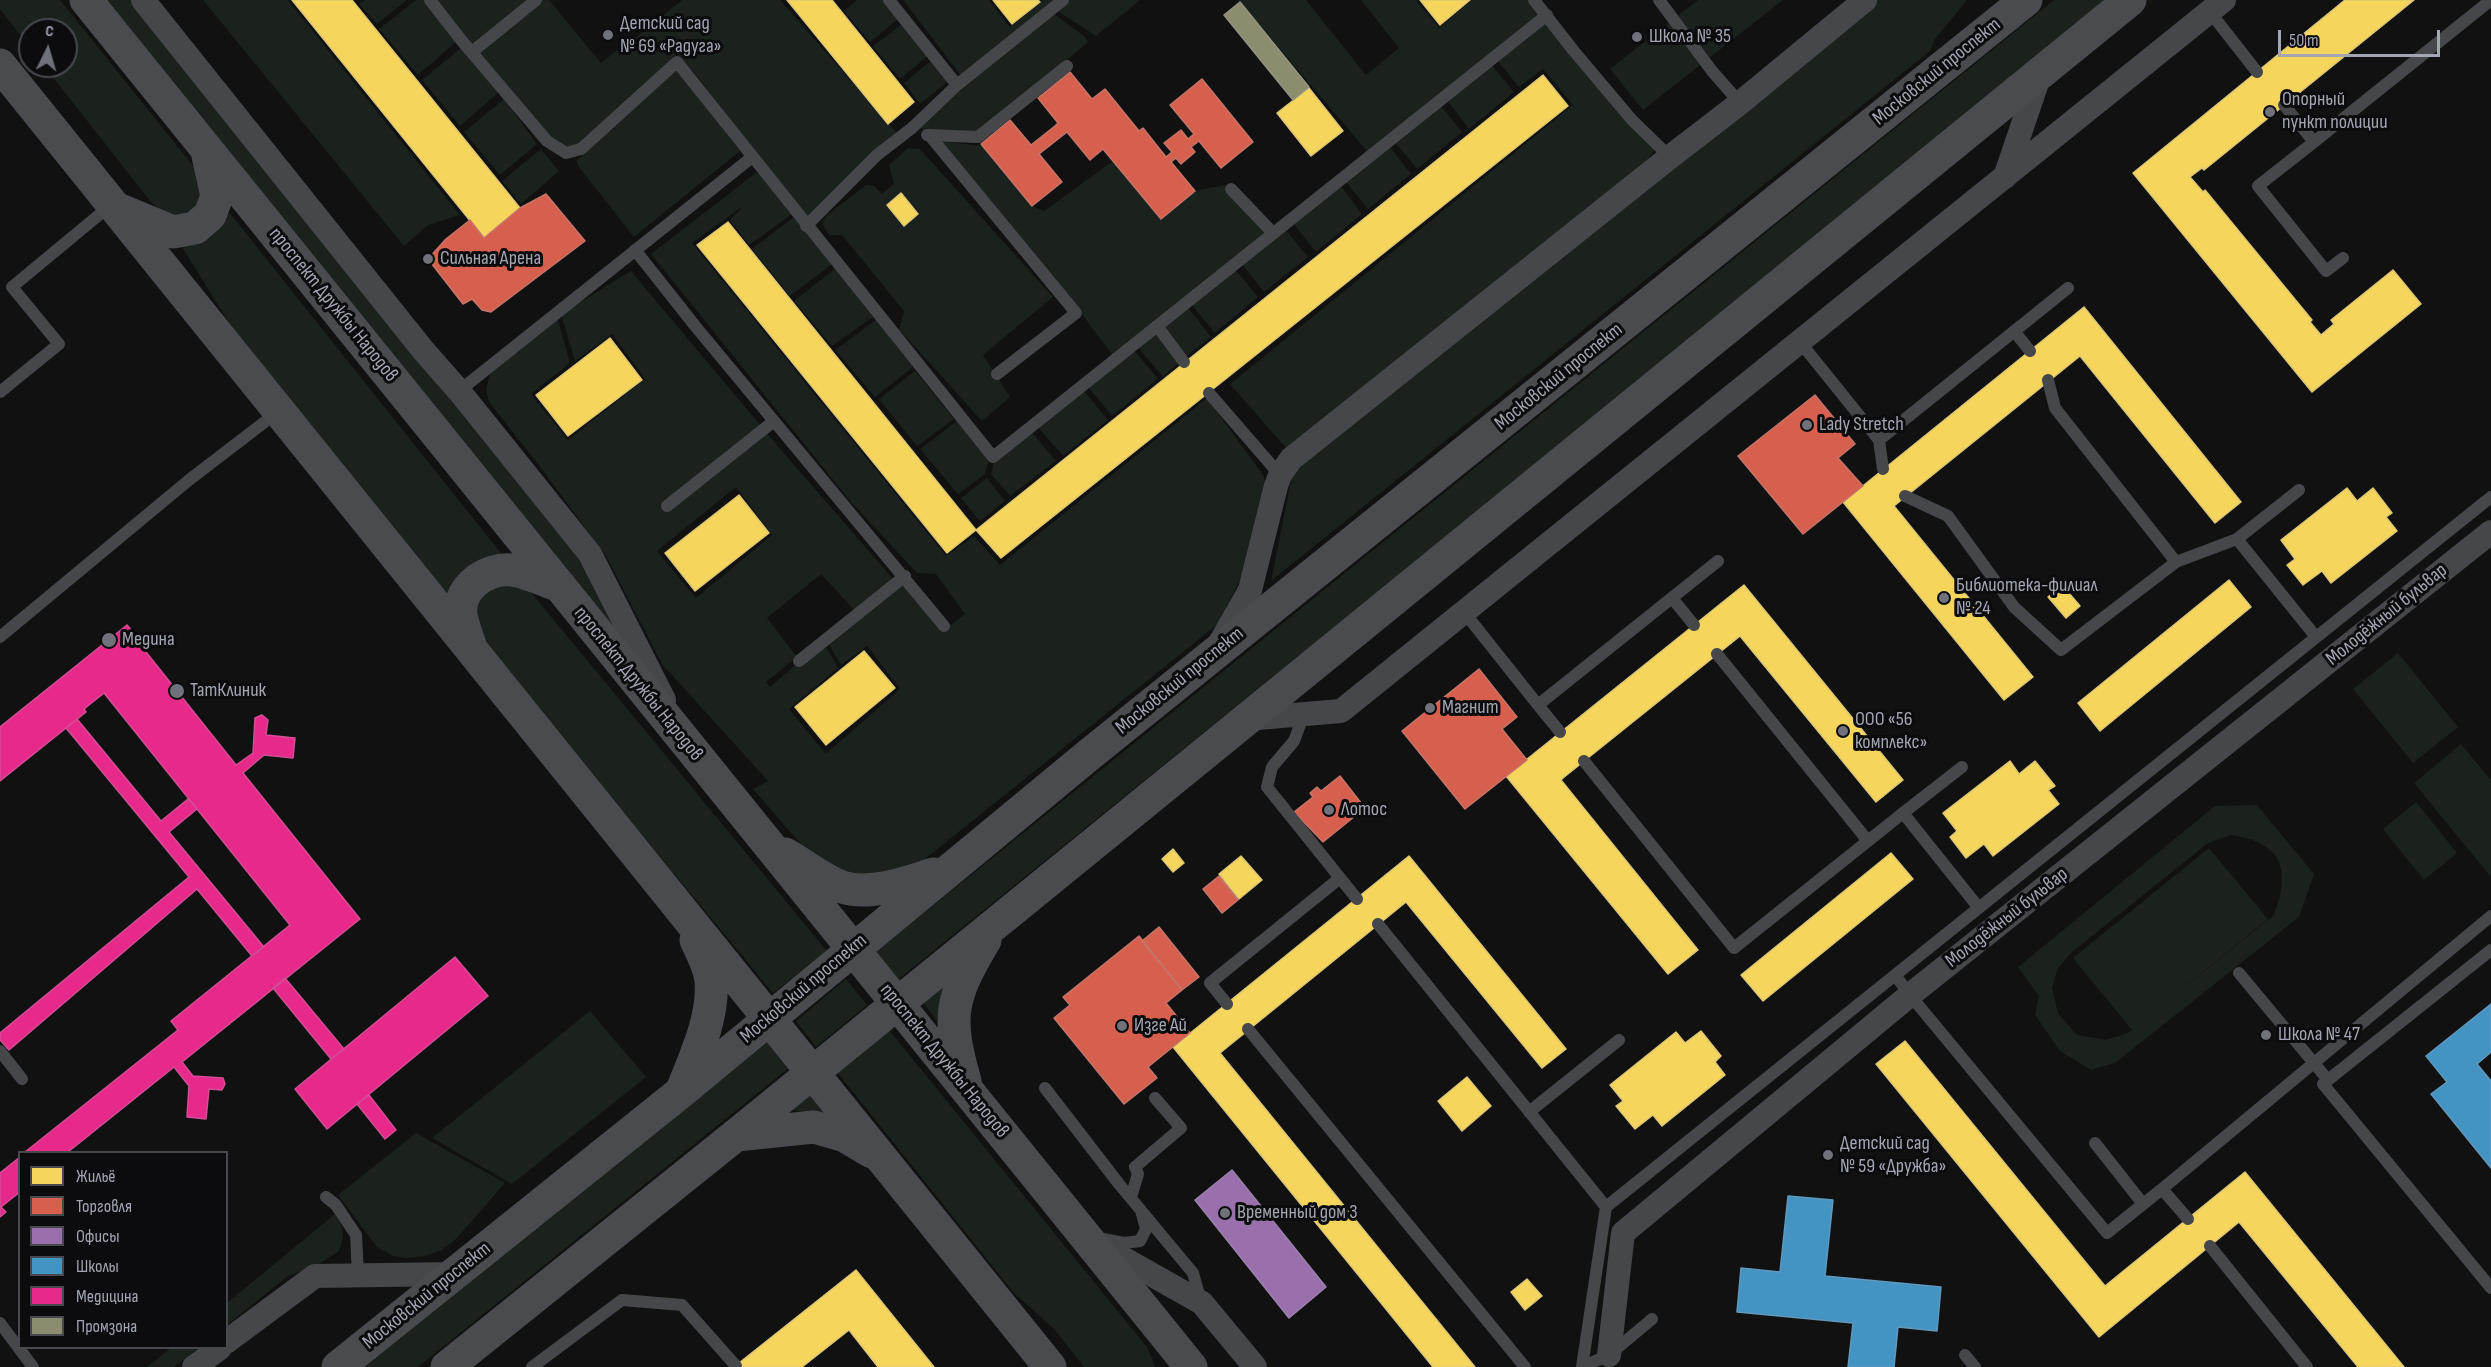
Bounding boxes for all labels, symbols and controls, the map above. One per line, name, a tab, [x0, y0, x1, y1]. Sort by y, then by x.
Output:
place label: Детский сад № 69 «Радуга»	[620, 12, 722, 59]
street label: Московский проспект	[1868, 13, 2006, 131]
north arrow	[18, 18, 78, 78]
scale bar	[2281, 18, 2443, 56]
text: С	[45, 22, 54, 41]
place label: Школа № 35	[1649, 25, 1731, 49]
marker: Детский сад № 69 «Радуга»	[601, 28, 615, 42]
marker: Школа № 35	[1630, 30, 1644, 44]
text: 50 m	[2289, 30, 2319, 51]
place label: Опорный пункт полиции	[2282, 88, 2388, 135]
marker: Опорный пункт полиции	[2263, 105, 2277, 119]
street label: проспект Дружбы Народов	[263, 223, 403, 387]
place label: Сильная Арена	[440, 247, 541, 271]
marker: Сильная Арена	[421, 252, 435, 266]
street label: Московский проспект	[1490, 318, 1628, 436]
place label: Lady Stretch	[1819, 413, 1904, 437]
marker: Lady Stretch	[1800, 418, 1814, 432]
street label: Молодёжный бульвар	[2322, 559, 2452, 671]
place label: Библиотека-филиал № 24	[1956, 574, 2097, 621]
marker: Библиотека-филиал № 24	[1937, 591, 1951, 605]
street label: проспект Дружбы Народов	[568, 602, 708, 766]
street label: Московский проспект	[1111, 622, 1249, 740]
place label: Медина	[122, 628, 175, 652]
marker: Медина	[100, 631, 118, 649]
place label: ТатКлиник	[190, 679, 266, 703]
marker: ТатКлиник	[168, 682, 186, 700]
place label: Магнит	[1442, 696, 1499, 720]
marker: Магнит	[1423, 701, 1437, 715]
place label: ООО «56 комплекс»	[1855, 708, 1927, 755]
marker: ООО «56 комплекс»	[1836, 724, 1850, 738]
place label: Лотос	[1341, 798, 1387, 822]
marker: Лотос	[1322, 803, 1336, 817]
street label: Молодёжный бульвар	[1941, 863, 2073, 973]
street label: Московский проспект	[736, 929, 872, 1049]
street label: проспект Дружбы Народов	[874, 979, 1014, 1143]
place label: Изге Ай	[1134, 1014, 1187, 1038]
marker: Изге Ай	[1115, 1019, 1129, 1033]
place label: Школа № 47	[2278, 1023, 2360, 1047]
marker: Школа № 47	[2259, 1028, 2273, 1042]
place label: Детский сад № 59 «Дружба»	[1840, 1132, 1946, 1179]
marker: Детский сад № 59 «Дружба»	[1821, 1148, 1835, 1162]
legend	[18, 1151, 228, 1349]
text: Жильё	[76, 1166, 116, 1187]
text: Торговля	[76, 1196, 132, 1217]
place label: Временный дом 3	[1237, 1201, 1358, 1225]
marker: Временный дом 3	[1218, 1206, 1232, 1220]
text: Офисы	[76, 1226, 120, 1247]
street label: Московский проспект	[358, 1237, 496, 1355]
text: Школы	[76, 1256, 119, 1277]
text: Медицина	[76, 1286, 139, 1307]
text: Промзона	[76, 1316, 137, 1337]

